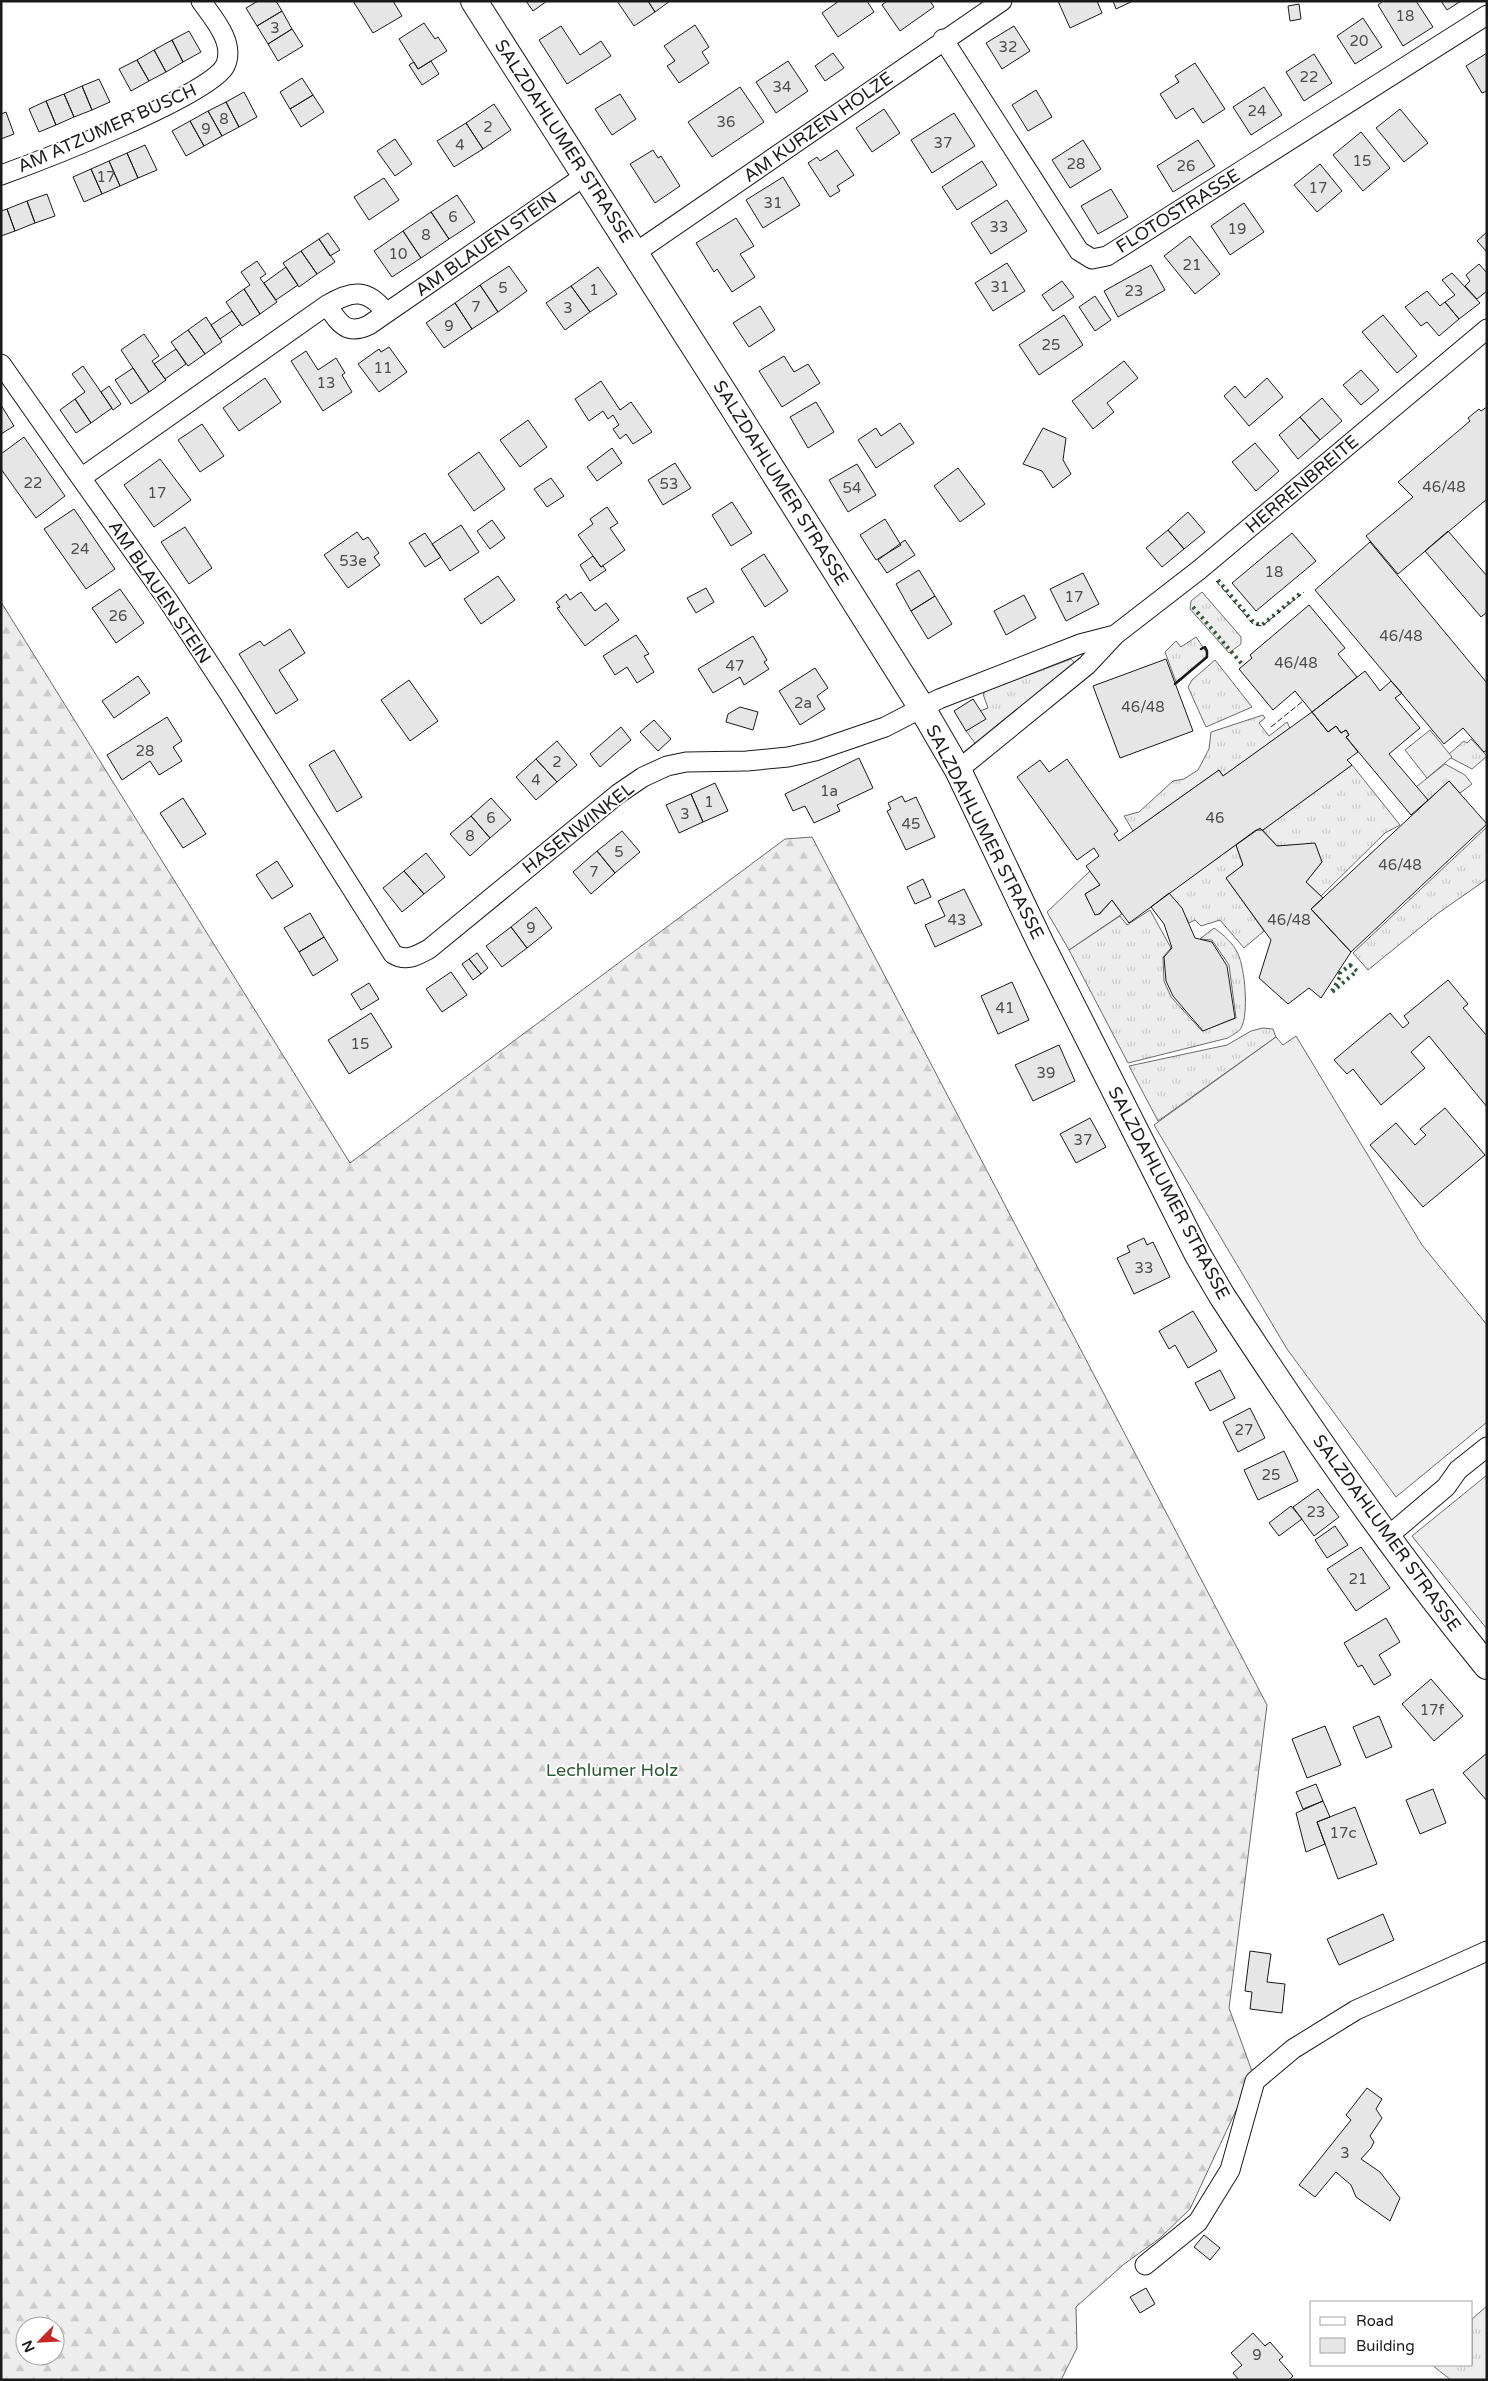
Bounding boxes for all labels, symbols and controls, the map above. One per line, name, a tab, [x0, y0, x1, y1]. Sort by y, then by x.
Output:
house number: 18	[1396, 7, 1414, 25]
house number: 3	[270, 19, 280, 37]
house number: 20	[1350, 32, 1368, 50]
street label: SALZDAHLUMER STRASSE	[490, 35, 638, 247]
house number: 32	[999, 38, 1017, 56]
street label: AM KURZEN HOLZE	[739, 67, 897, 187]
house number: 22	[1300, 68, 1318, 86]
house number: 34	[773, 78, 791, 96]
street label: AM ATZUMER BUSCH	[14, 79, 200, 177]
house number: 24	[1248, 102, 1266, 120]
house number: 8	[219, 110, 229, 128]
house number: 36	[717, 113, 735, 131]
house number: 2	[483, 118, 493, 136]
house number: 9	[201, 120, 211, 138]
house number: 37	[934, 134, 952, 152]
house number: 4	[455, 136, 465, 154]
house number: 15	[1353, 152, 1371, 170]
house number: 28	[1067, 155, 1085, 173]
house number: 26	[1177, 157, 1195, 175]
street label: FLOTOSTRASSE	[1112, 164, 1244, 258]
house number: 17	[97, 168, 115, 186]
house number: 17	[1309, 179, 1327, 197]
street label: AM BLAUEN STEIN	[411, 187, 561, 301]
house number: 31	[764, 194, 782, 212]
house number: 6	[448, 208, 458, 226]
house number: 33	[990, 218, 1008, 236]
house number: 19	[1228, 220, 1246, 238]
house number: 8	[421, 226, 431, 244]
house number: 10	[389, 245, 407, 263]
house number: 21	[1183, 256, 1201, 274]
house number: 31	[991, 278, 1009, 296]
house number: 5	[498, 279, 508, 297]
house number: 1	[589, 281, 599, 299]
house number: 23	[1125, 282, 1143, 300]
house number: 7	[471, 298, 481, 316]
house number: 3	[563, 299, 573, 317]
house number: 9	[444, 317, 454, 335]
house number: 25	[1042, 336, 1060, 354]
house number: 11	[374, 359, 392, 377]
house number: 13	[317, 374, 335, 392]
street label: SALZDAHLUMER STRASSE	[709, 376, 853, 590]
street label: HERRENBREITE	[1241, 430, 1363, 538]
house number: 22	[24, 474, 42, 492]
house number: 53	[660, 475, 678, 493]
house number: 46/48	[1422, 478, 1466, 496]
house number: 54	[843, 479, 861, 497]
house number: 17	[148, 484, 166, 502]
street label: AM BLAUEN STEIN	[104, 516, 216, 668]
house number: 24	[71, 540, 89, 558]
house number: 53e	[339, 552, 367, 570]
house number: 18	[1265, 563, 1283, 581]
house number: 17	[1065, 588, 1083, 606]
house number: 26	[109, 607, 127, 625]
house number: 46/48	[1379, 627, 1423, 645]
house number: 46/48	[1274, 654, 1318, 672]
house number: 47	[726, 657, 744, 675]
house number: 2a	[794, 694, 812, 712]
house number: 46/48	[1121, 698, 1165, 716]
street label: SALZDAHLUMER STRASSE	[921, 721, 1049, 943]
house number: 28	[136, 742, 154, 760]
house number: 2	[552, 753, 562, 771]
house number: 4	[531, 771, 541, 789]
street label: HASENWINKEL	[518, 777, 639, 878]
house number: 1a	[820, 782, 838, 800]
house number: 1	[704, 793, 714, 811]
house number: 3	[680, 805, 690, 823]
house number: 6	[486, 809, 496, 827]
house number: 46	[1206, 809, 1224, 827]
house number: 45	[902, 815, 920, 833]
house number: 8	[465, 827, 475, 845]
house number: 5	[614, 843, 624, 861]
house number: 46/48	[1378, 856, 1422, 874]
house number: 7	[589, 863, 599, 881]
house number: 43	[948, 911, 966, 929]
house number: 46/48	[1267, 911, 1311, 929]
house number: 9	[526, 919, 536, 937]
house number: 41	[996, 999, 1014, 1017]
house number: 15	[351, 1035, 369, 1053]
house number: 39	[1037, 1064, 1055, 1082]
street label: SALZDAHLUMER STRASSE	[1103, 1083, 1235, 1303]
house number: 37	[1074, 1131, 1092, 1149]
house number: 33	[1135, 1259, 1153, 1277]
house number: 27	[1235, 1421, 1253, 1439]
street label: SALZDAHLUMER STRASSE	[1308, 1430, 1466, 1636]
house number: 25	[1262, 1466, 1280, 1484]
house number: 23	[1307, 1503, 1325, 1521]
house number: 21	[1349, 1570, 1367, 1588]
house number: 17f	[1420, 1701, 1445, 1719]
park label: Lechlumer Holz	[546, 1759, 678, 1781]
house number: 17c	[1330, 1824, 1356, 1842]
house number: 3	[1340, 2144, 1350, 2162]
legend	[1310, 2301, 1473, 2366]
text: Road	[1356, 2312, 1394, 2330]
north arrow	[15, 2316, 65, 2366]
text: N	[19, 2337, 39, 2355]
text: Building	[1356, 2337, 1415, 2355]
house number: 9	[1252, 2346, 1262, 2364]

